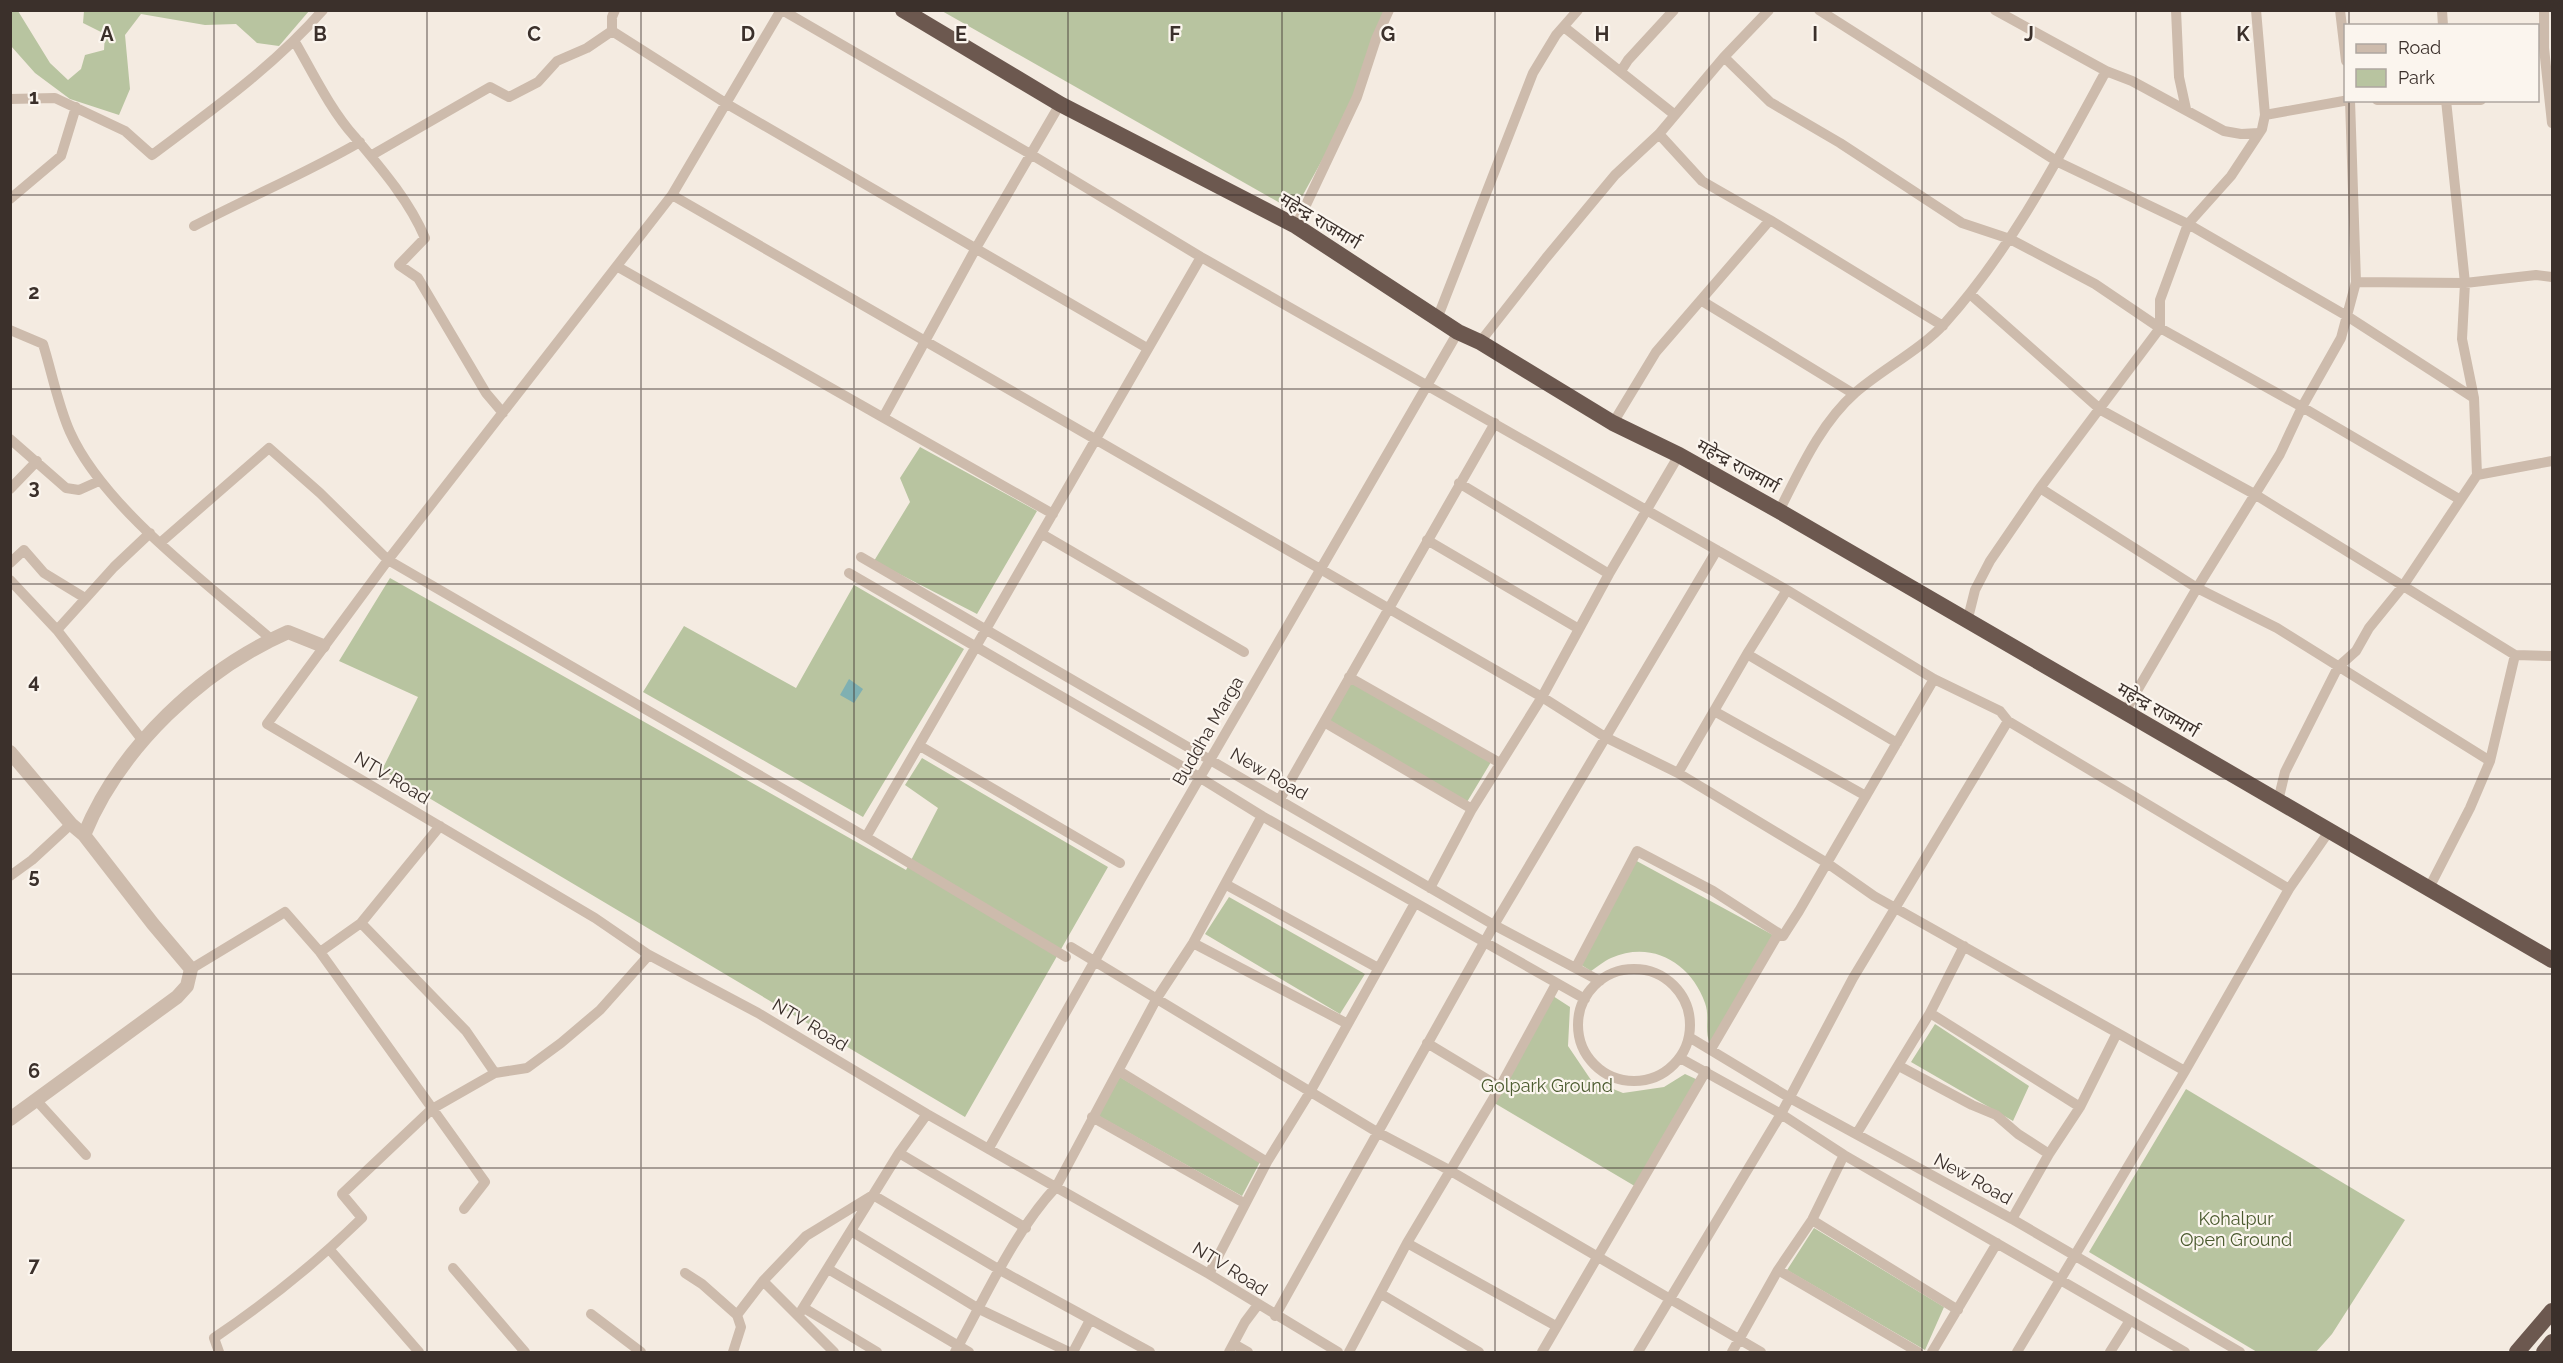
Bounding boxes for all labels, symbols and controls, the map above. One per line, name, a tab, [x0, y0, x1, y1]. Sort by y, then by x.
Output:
text: A	[100, 22, 114, 46]
text: B	[313, 22, 327, 46]
text: C	[527, 22, 541, 46]
text: D	[741, 22, 755, 46]
text: E	[955, 22, 967, 46]
text: F	[1169, 22, 1181, 46]
text: G	[1381, 22, 1395, 46]
text: H	[1595, 22, 1609, 46]
text: I	[1812, 22, 1818, 46]
text: J	[2024, 22, 2034, 46]
text: K	[2236, 22, 2250, 46]
legend	[2344, 24, 2539, 102]
text: Road	[2398, 37, 2441, 58]
text: Park	[2398, 67, 2435, 88]
text: 1	[29, 85, 39, 109]
street label: महेन्द्र राजमार्ग	[1276, 188, 1366, 254]
text: 2	[28, 280, 40, 304]
street label: महेन्द्र राजमार्ग	[1693, 434, 1784, 497]
text: 3	[28, 475, 40, 499]
text: 4	[28, 669, 40, 693]
street label: Buddha Marga	[1168, 672, 1247, 789]
street label: महेन्द्र राजमार्ग	[2114, 678, 2204, 742]
street label: New Road	[1227, 743, 1312, 804]
street label: NTV Road	[351, 747, 434, 808]
text: 5	[28, 864, 40, 888]
street label: NTV Road	[769, 994, 852, 1055]
text: 6	[28, 1059, 40, 1083]
park label: Golpark Ground	[1481, 1075, 1613, 1096]
street label: New Road	[1931, 1149, 2016, 1209]
park label: Kohalpur Open Ground	[2180, 1208, 2292, 1250]
street label: NTV Road	[1189, 1237, 1272, 1300]
text: 7	[28, 1253, 40, 1277]

